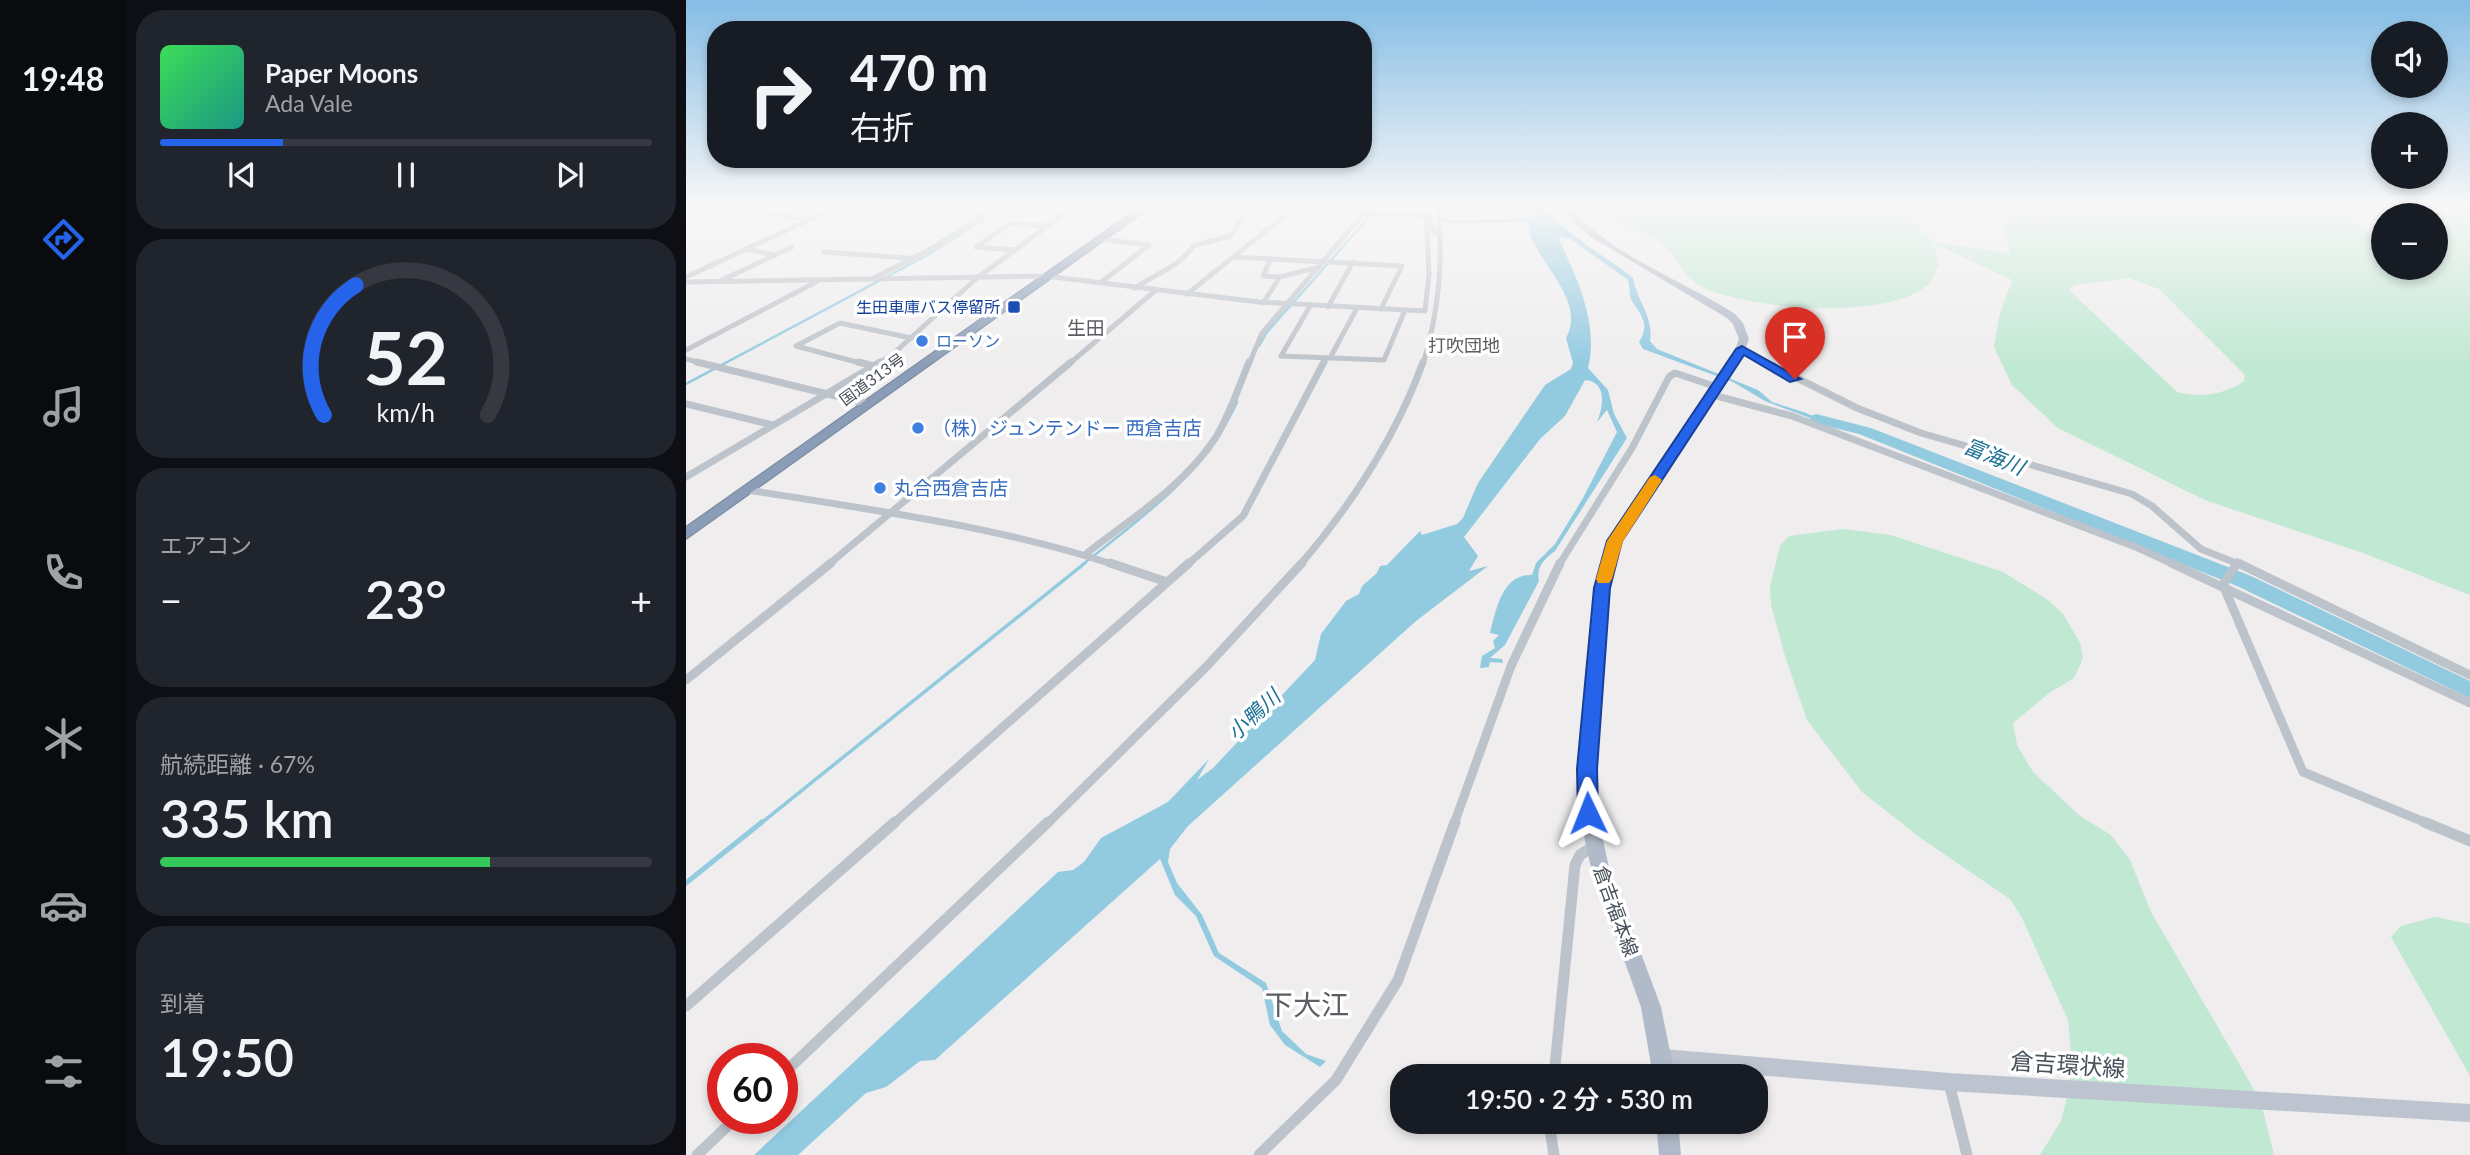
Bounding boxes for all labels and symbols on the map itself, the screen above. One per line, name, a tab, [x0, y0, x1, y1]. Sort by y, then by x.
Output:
place label: 生田車庫バス停留所	[856, 297, 1000, 316]
marker: 生田車庫バス停留所	[1006, 299, 1022, 315]
pin	[1765, 307, 1825, 379]
district label: 生田	[1067, 316, 1105, 339]
place label: ローソン	[936, 331, 1000, 350]
marker: ローソン	[914, 333, 930, 349]
district label: 打吹団地	[1428, 334, 1500, 356]
street label: 国道313号	[835, 349, 908, 409]
place label: （株）ジュンテンドー 西倉吉店	[932, 416, 1202, 439]
marker: （株）ジュンテンドー 西倉吉店	[910, 420, 926, 436]
water label: 富海川	[1961, 432, 2030, 480]
place label: 丸合西倉吉店	[894, 476, 1008, 499]
marker: 丸合西倉吉店	[872, 480, 888, 496]
water label: 小鴨川	[1221, 682, 1286, 745]
position arrow	[1551, 776, 1625, 850]
street label: 倉吉福本線	[1589, 862, 1644, 959]
district label: 下大江	[1265, 987, 1349, 1021]
speed limit sign: 60	[707, 1043, 798, 1134]
street label: 倉吉環状線	[2010, 1046, 2126, 1082]

